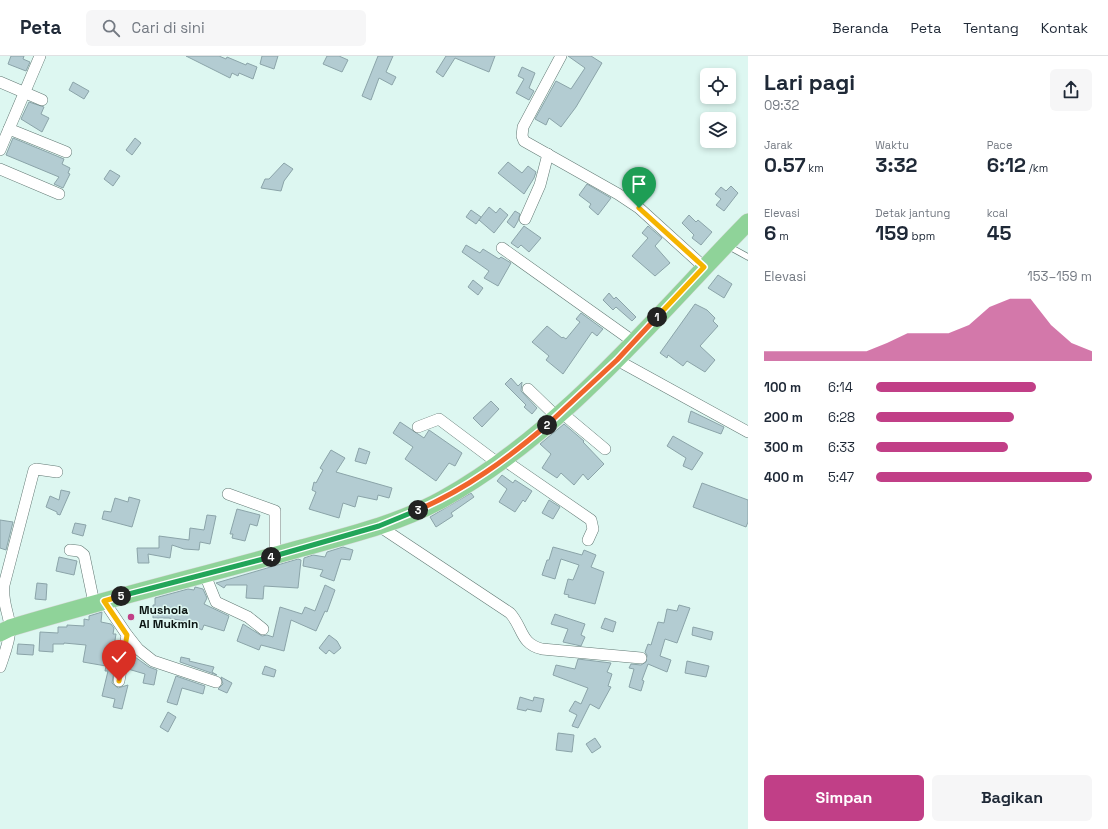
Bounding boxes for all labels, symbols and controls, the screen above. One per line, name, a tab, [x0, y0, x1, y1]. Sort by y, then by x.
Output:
search box	[86, 10, 366, 46]
text: Peta	[20, 15, 62, 40]
icon: search	[100, 17, 122, 39]
text: Cari di sini	[132, 18, 205, 37]
text: Beranda	[832, 19, 889, 37]
text: Peta	[911, 19, 941, 37]
text: Tentang	[963, 19, 1019, 37]
text: Kontak	[1041, 19, 1088, 37]
map controls	[700, 68, 736, 148]
button: locate	[700, 68, 736, 104]
text: Lari pagi	[764, 68, 855, 96]
button: share	[1050, 69, 1092, 111]
text: 09:32	[764, 97, 799, 114]
button: layers	[700, 112, 736, 148]
text: Jarak	[764, 138, 793, 152]
text: Waktu	[875, 138, 909, 152]
text: Pace	[987, 138, 1012, 152]
text: 0.57	[764, 152, 806, 178]
text: 3:32	[875, 152, 918, 178]
text: 6:12	[987, 152, 1026, 178]
text: km	[806, 161, 824, 175]
text: /km	[1026, 161, 1048, 175]
pin	[622, 167, 656, 208]
icon: arrive	[628, 173, 650, 195]
text: Elevasi	[764, 206, 800, 220]
text: Detak jantung	[875, 206, 950, 220]
text: kcal	[987, 206, 1008, 220]
text: 6	[764, 220, 776, 246]
text: 159	[875, 220, 909, 246]
text: 45	[987, 220, 1011, 246]
text: m	[776, 229, 789, 243]
text: bpm	[909, 229, 935, 243]
text: Elevasi	[764, 268, 806, 285]
text: 153–159 m	[1027, 268, 1092, 285]
pin: 1	[647, 307, 667, 327]
text: 1	[655, 310, 659, 324]
text: 100 m	[764, 379, 801, 396]
text: 6:14	[828, 379, 853, 396]
text: 200 m	[764, 409, 803, 426]
text: 6:28	[828, 409, 855, 426]
pin: 2	[537, 415, 557, 435]
text: 2	[544, 418, 550, 432]
text: 300 m	[764, 439, 803, 456]
text: 6:33	[828, 439, 855, 456]
text: 400 m	[764, 469, 804, 486]
text: 5:47	[828, 469, 854, 486]
pin: 3	[408, 500, 428, 520]
text: 3	[415, 503, 421, 517]
pin: 4	[261, 547, 281, 567]
text: 4	[268, 550, 275, 564]
pin: 5	[111, 586, 131, 606]
text: 5	[118, 589, 124, 603]
place label: Mushola Al Mukmin	[139, 602, 198, 632]
marker: Mushola Al Mukmin	[126, 612, 136, 622]
pin	[102, 640, 136, 681]
icon: check	[108, 646, 130, 668]
button: Simpan	[764, 775, 924, 821]
button: Bagikan	[932, 775, 1092, 821]

